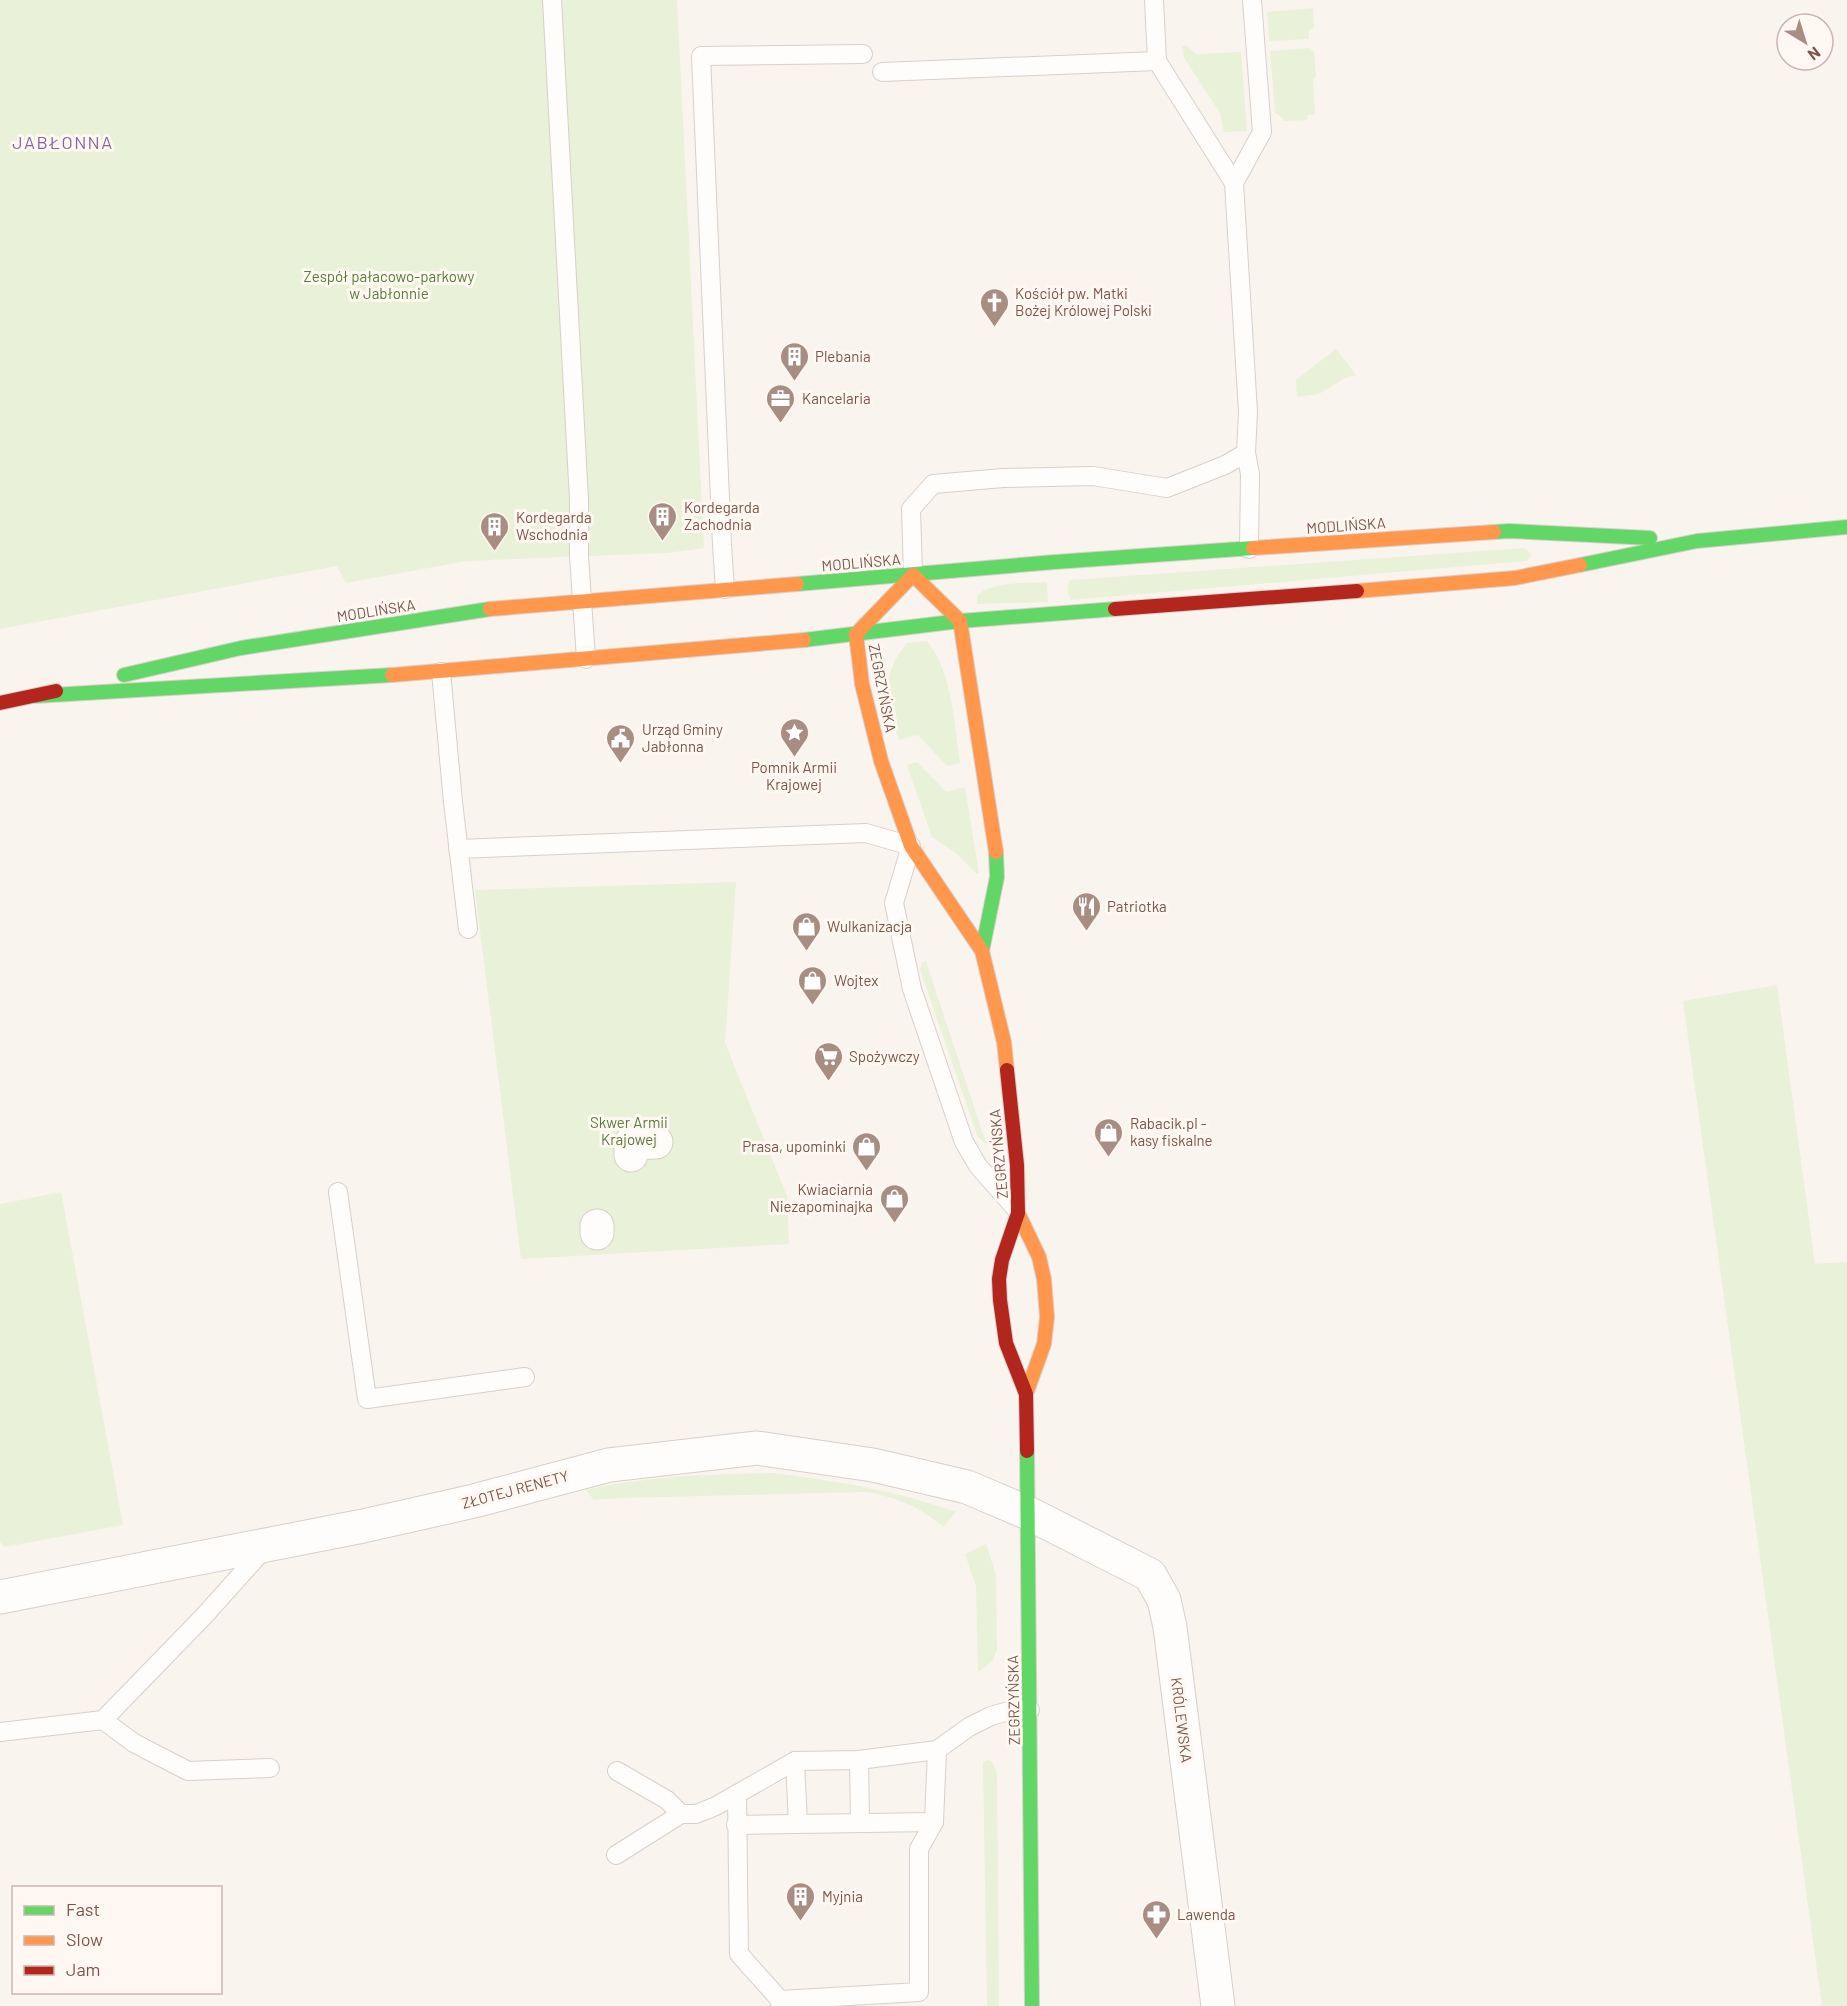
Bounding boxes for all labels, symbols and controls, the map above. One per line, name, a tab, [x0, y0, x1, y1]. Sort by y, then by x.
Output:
north arrow	[1775, 12, 1835, 72]
text: N	[1805, 43, 1825, 65]
district label: JABŁONNA	[12, 131, 114, 153]
park label: Zespół pałacowo-parkowy w Jabłonnie	[304, 267, 475, 302]
place label: Kościół pw. Matki Bożej Królowej Polski	[1015, 284, 1152, 319]
church icon: Kościół pw. Matki Bożej Królowej Polski	[978, 286, 1010, 328]
building icon: Plebania	[778, 340, 810, 382]
place label: Plebania	[815, 347, 871, 365]
office icon: Kancelaria	[765, 382, 797, 424]
place label: Kancelaria	[802, 389, 871, 407]
place label: Kordegarda Zachodnia	[684, 498, 760, 533]
building icon: Kordegarda Zachodnia	[647, 500, 679, 542]
place label: Kordegarda Wschodnia	[516, 508, 592, 543]
building icon: Kordegarda Wschodnia	[479, 510, 511, 552]
street label: MODLIŃSKA	[1306, 513, 1386, 537]
street label: MODLIŃSKA	[821, 550, 901, 574]
street label: MODLIŃSKA	[335, 595, 417, 625]
street label: ZEGRZYŃSKA	[866, 642, 900, 734]
place icon: Pomnik Armii Krajowej	[778, 716, 810, 758]
place label: Urząd Gminy Jabłonna	[642, 720, 723, 755]
public building icon: Urząd Gminy Jabłonna	[605, 722, 637, 764]
place label: Pomnik Armii Krajowej	[751, 758, 837, 793]
restaurant icon: Patriotka	[1070, 890, 1102, 932]
place label: Patriotka	[1107, 897, 1167, 915]
shop icon: Wulkanizacja	[790, 910, 822, 952]
place label: Wulkanizacja	[827, 917, 912, 935]
shop icon: Wojtex	[797, 964, 829, 1006]
place label: Wojtex	[834, 971, 878, 989]
supermarket icon: Spożywczy	[812, 1040, 844, 1082]
place label: Spożywczy	[849, 1047, 920, 1065]
street label: ZEGRZYŃSKA	[985, 1108, 1011, 1200]
park label: Skwer Armii Krajowej	[590, 1113, 668, 1148]
place label: Rabacik.pl - kasy fiskalne	[1130, 1114, 1213, 1149]
shop icon: Rabacik.pl - kasy fiskalne	[1093, 1116, 1125, 1158]
shop icon: Prasa, upominki	[851, 1130, 883, 1172]
place label: Prasa, upominki	[742, 1137, 846, 1155]
place label: Kwiaciarnia Niezapominajka	[770, 1180, 873, 1215]
shop icon: Kwiaciarnia Niezapominajka	[878, 1182, 910, 1224]
street label: ZŁOTEJ RENETY	[460, 1466, 570, 1512]
street label: ZEGRZYŃSKA	[1003, 1655, 1023, 1745]
street label: KRÓLEWSKA	[1168, 1676, 1196, 1764]
building icon: Myjnia	[785, 1880, 817, 1922]
legend	[12, 1886, 222, 1994]
place label: Myjnia	[822, 1887, 863, 1905]
text: Fast	[66, 1898, 100, 1920]
pharmacy icon: Lawenda	[1140, 1898, 1172, 1940]
place label: Lawenda	[1177, 1905, 1236, 1923]
text: Slow	[66, 1928, 103, 1950]
text: Jam	[66, 1958, 100, 1980]

